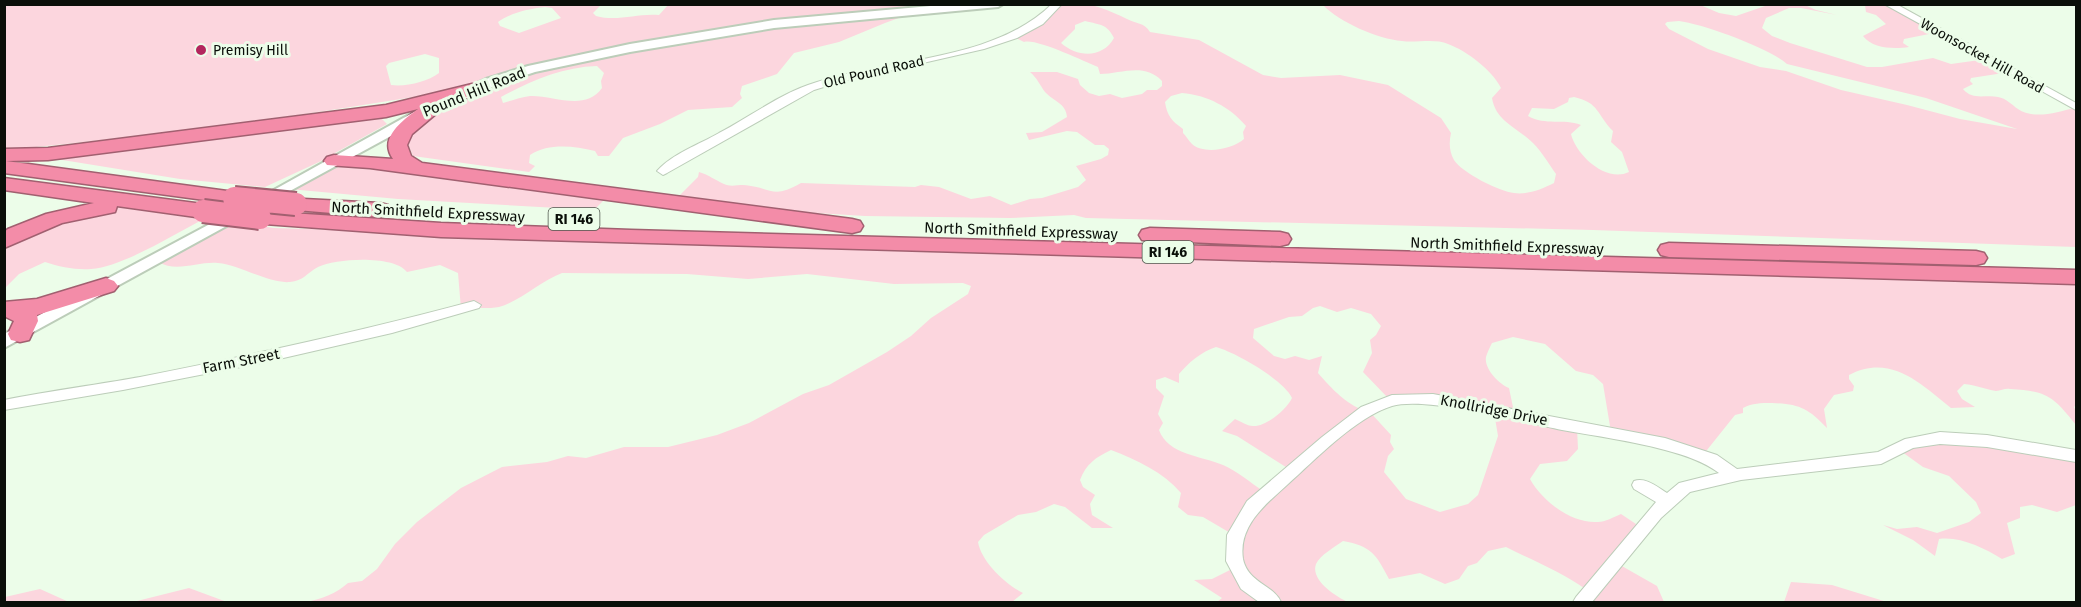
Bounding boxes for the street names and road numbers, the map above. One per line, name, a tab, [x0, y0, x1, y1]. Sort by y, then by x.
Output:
street label: Woonsocket Hill Road	[1917, 15, 2047, 97]
street label: Old Pound Road	[822, 52, 926, 92]
street label: Pound Hill Road	[420, 63, 528, 121]
street label: North Smithfield Expressway	[331, 198, 526, 226]
road number: RI 146	[548, 208, 600, 230]
street label: North Smithfield Expressway	[924, 219, 1119, 243]
street label: North Smithfield Expressway	[1410, 234, 1605, 258]
road number: RI 146	[1142, 241, 1194, 263]
street label: Farm Street	[201, 345, 282, 377]
street label: Knollridge Drive	[1439, 391, 1549, 429]

